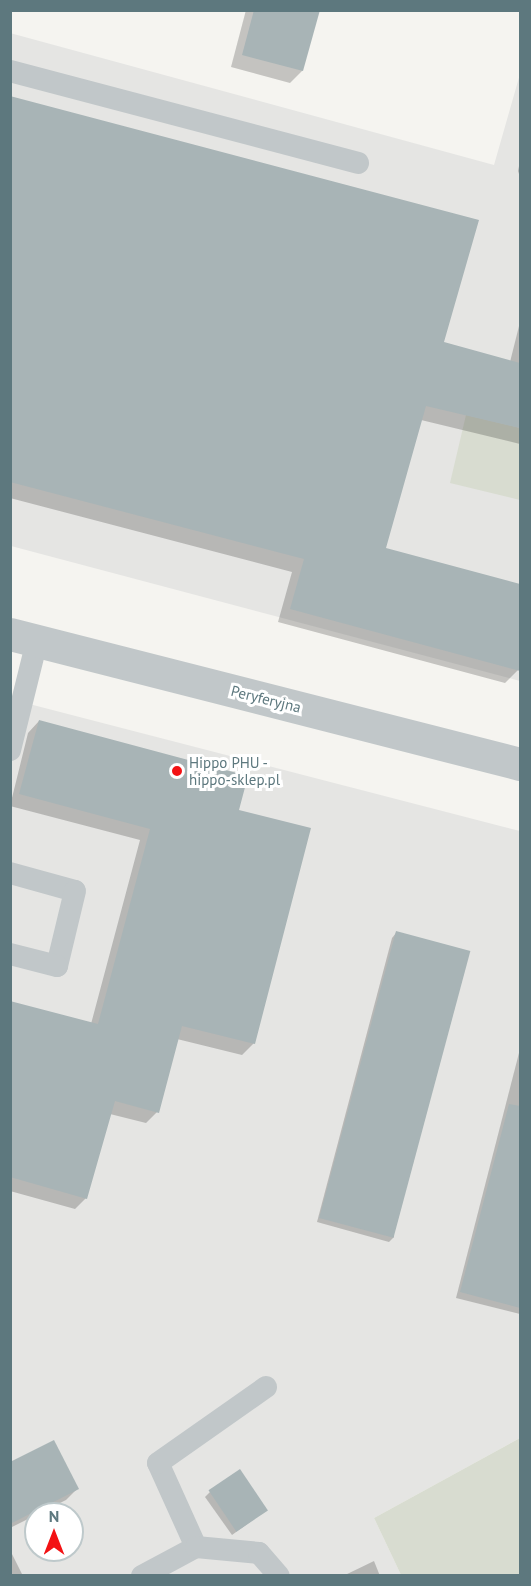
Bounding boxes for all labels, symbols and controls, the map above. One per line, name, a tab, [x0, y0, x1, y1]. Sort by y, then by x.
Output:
street label: Peryferyjna	[229, 682, 303, 716]
place label: Hippo PHU - hippo-sklep.pl	[189, 753, 280, 788]
marker: Hippo PHU - hippo-sklep.pl	[170, 764, 184, 778]
north arrow	[24, 1502, 84, 1562]
text: N	[49, 1506, 59, 1526]

